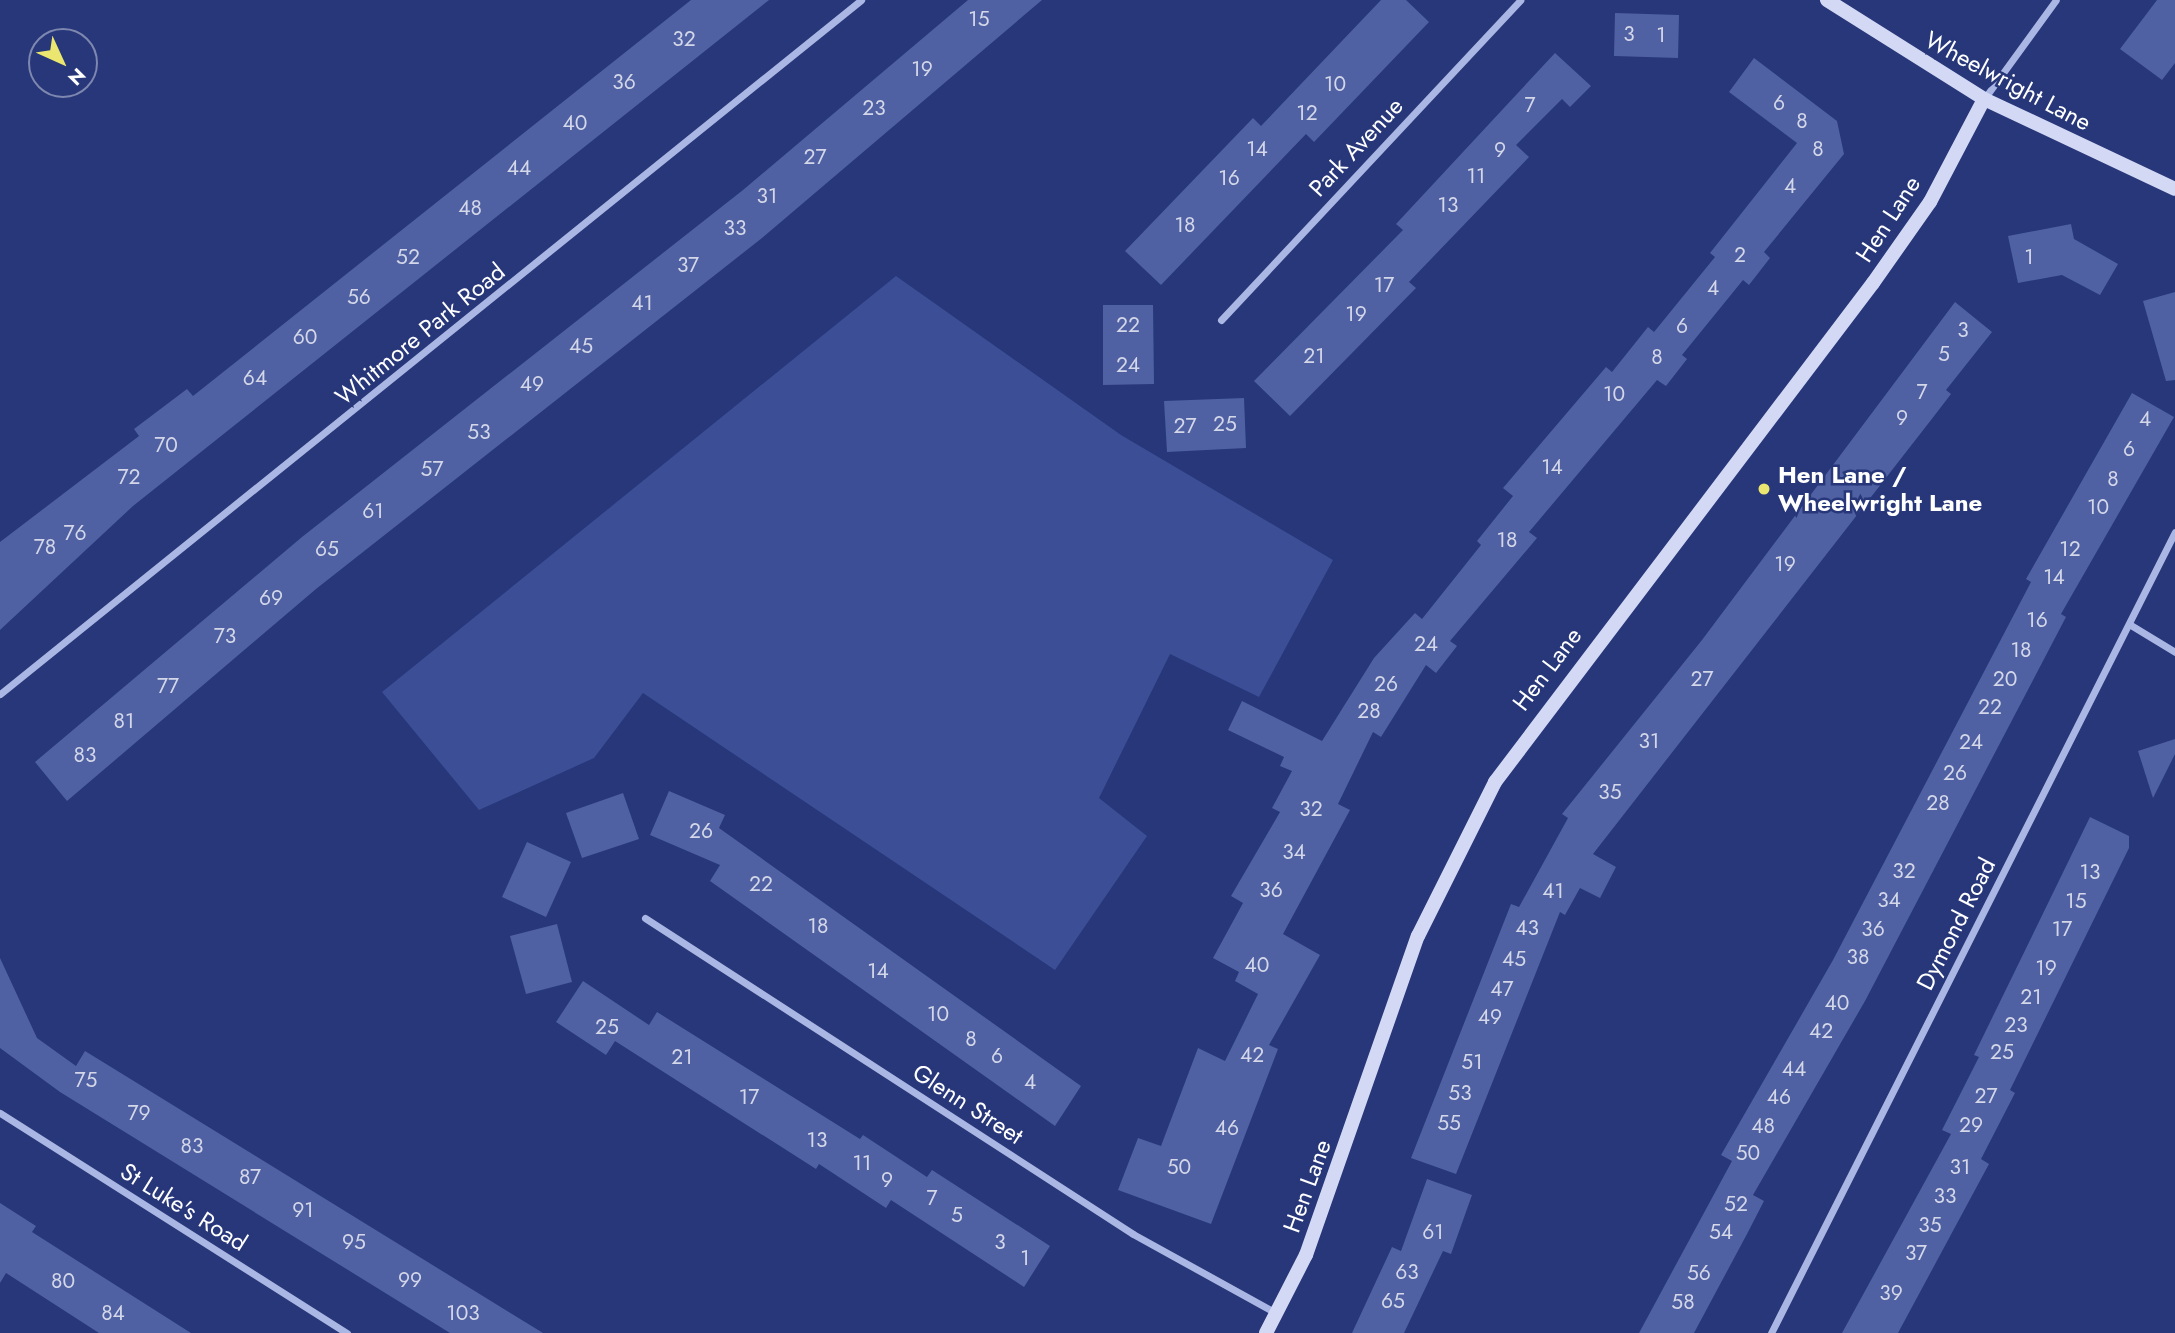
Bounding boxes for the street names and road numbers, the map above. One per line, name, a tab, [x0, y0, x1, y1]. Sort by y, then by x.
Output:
street label: Wheelwright Lane	[1920, 25, 2096, 137]
street label: Park Avenue	[1303, 92, 1409, 202]
street label: Hen Lane	[1850, 171, 1926, 267]
street label: Whitmore Park Road	[330, 257, 510, 411]
street label: Hen Lane	[1506, 622, 1588, 716]
street label: Dymond Road	[1910, 853, 2002, 995]
street label: Glenn Street	[907, 1058, 1029, 1150]
street label: Hen Lane	[1277, 1136, 1337, 1236]
street label: St Luke's Road	[115, 1157, 253, 1257]

